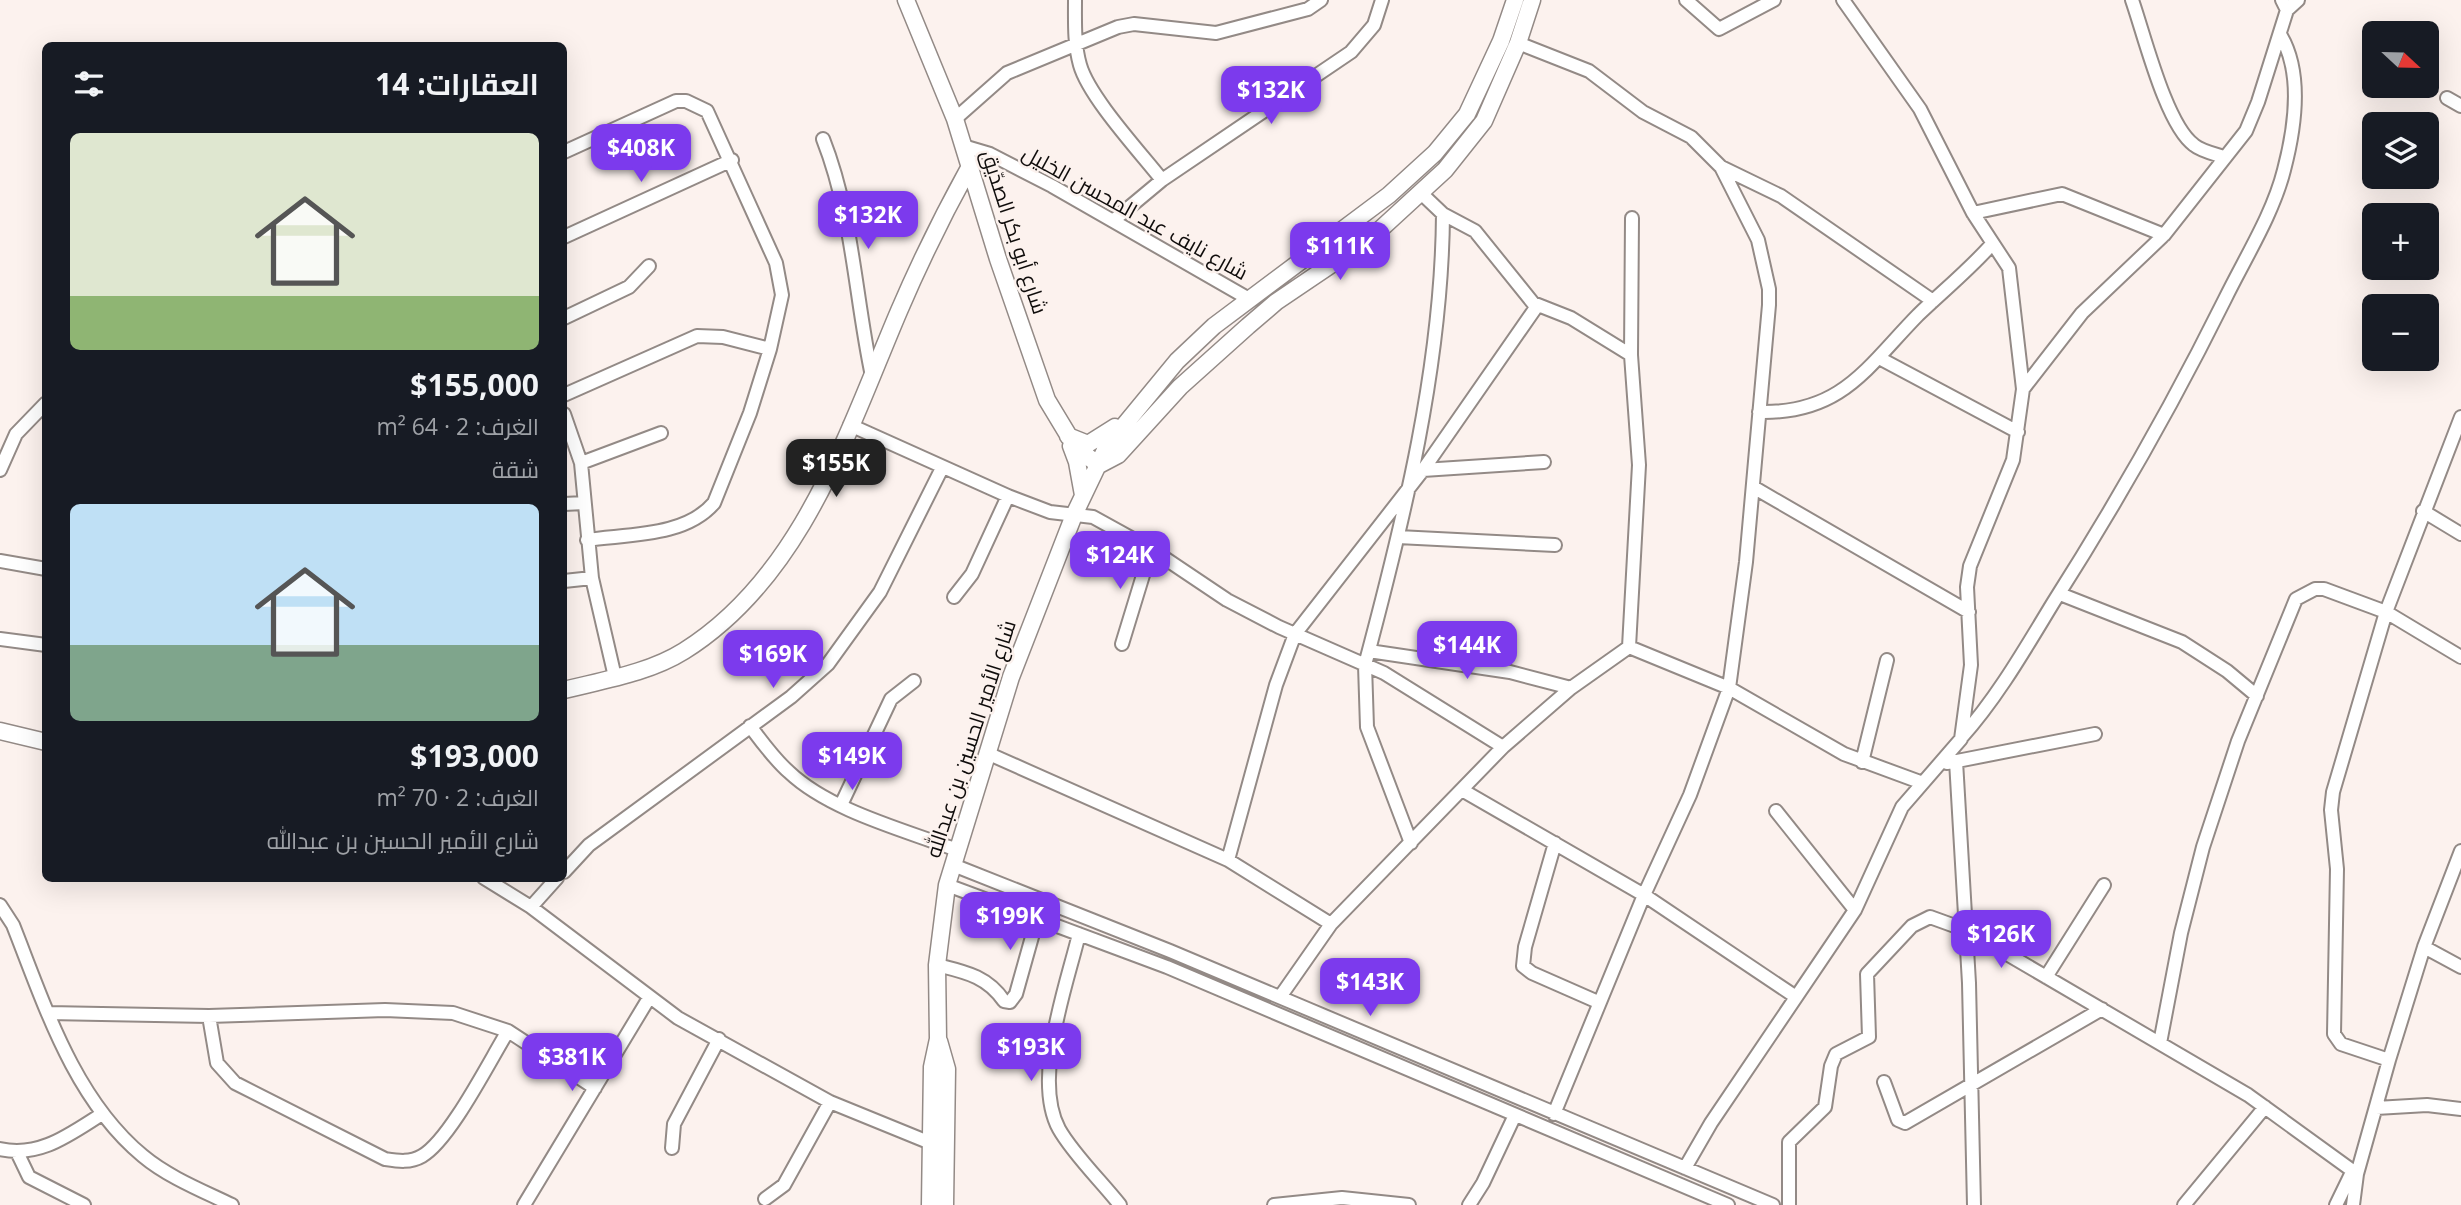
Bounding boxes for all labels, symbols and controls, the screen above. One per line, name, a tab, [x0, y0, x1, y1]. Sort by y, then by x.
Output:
north arrow	[2362, 21, 2440, 98]
map controls	[2362, 21, 2439, 371]
text: العقارات: 14	[375, 63, 539, 104]
icon: filters	[70, 65, 108, 103]
pin: $132K	[1222, 66, 1320, 126]
text: $132K	[1237, 73, 1305, 105]
button: layers	[2362, 112, 2439, 189]
pin: $408K	[592, 124, 690, 184]
text: $408K	[607, 131, 675, 163]
street label: شارع نايف عبد المحسن الخليل	[1017, 138, 1253, 287]
street label: شارع أبو بكر الصدّيق	[974, 146, 1055, 318]
icon: home	[242, 178, 368, 304]
pin: $132K	[819, 191, 917, 251]
text: $132K	[834, 198, 902, 230]
button: +	[2362, 203, 2439, 280]
pin: $111K	[1291, 222, 1389, 282]
text: $111K	[1306, 229, 1374, 261]
button: −	[2362, 294, 2439, 371]
text: $155,000	[410, 364, 539, 405]
text: الغرف: 2 · 64 m²	[376, 410, 539, 442]
pin: $155K	[787, 440, 885, 499]
text: $155K	[802, 446, 870, 478]
text: شقة	[492, 453, 539, 485]
pin: $124K	[1071, 532, 1169, 591]
text: $124K	[1086, 538, 1154, 570]
icon: home	[242, 549, 368, 675]
street label: شارع الأمير الحسين بن عبدالله	[918, 616, 1023, 862]
pin: $144K	[1418, 622, 1516, 681]
text: $144K	[1433, 628, 1501, 660]
pin: $169K	[724, 630, 822, 690]
text: $169K	[739, 637, 807, 669]
pin: $149K	[803, 732, 901, 792]
text: $193,000	[410, 735, 539, 776]
text: $149K	[818, 739, 886, 771]
text: الغرف: 2 · 70 m²	[376, 781, 539, 813]
text: شارع الأمير الحسين بن عبدالله	[267, 824, 539, 856]
pin: $199K	[961, 892, 1059, 952]
text: $199K	[976, 899, 1044, 931]
pin: $126K	[1952, 911, 2050, 970]
text: $126K	[1967, 917, 2035, 949]
pin: $143K	[1321, 958, 1419, 1018]
text: $143K	[1336, 965, 1404, 997]
pin: $193K	[982, 1024, 1080, 1083]
text: $193K	[997, 1030, 1065, 1062]
pin: $381K	[523, 1034, 621, 1093]
text: $381K	[538, 1040, 606, 1072]

